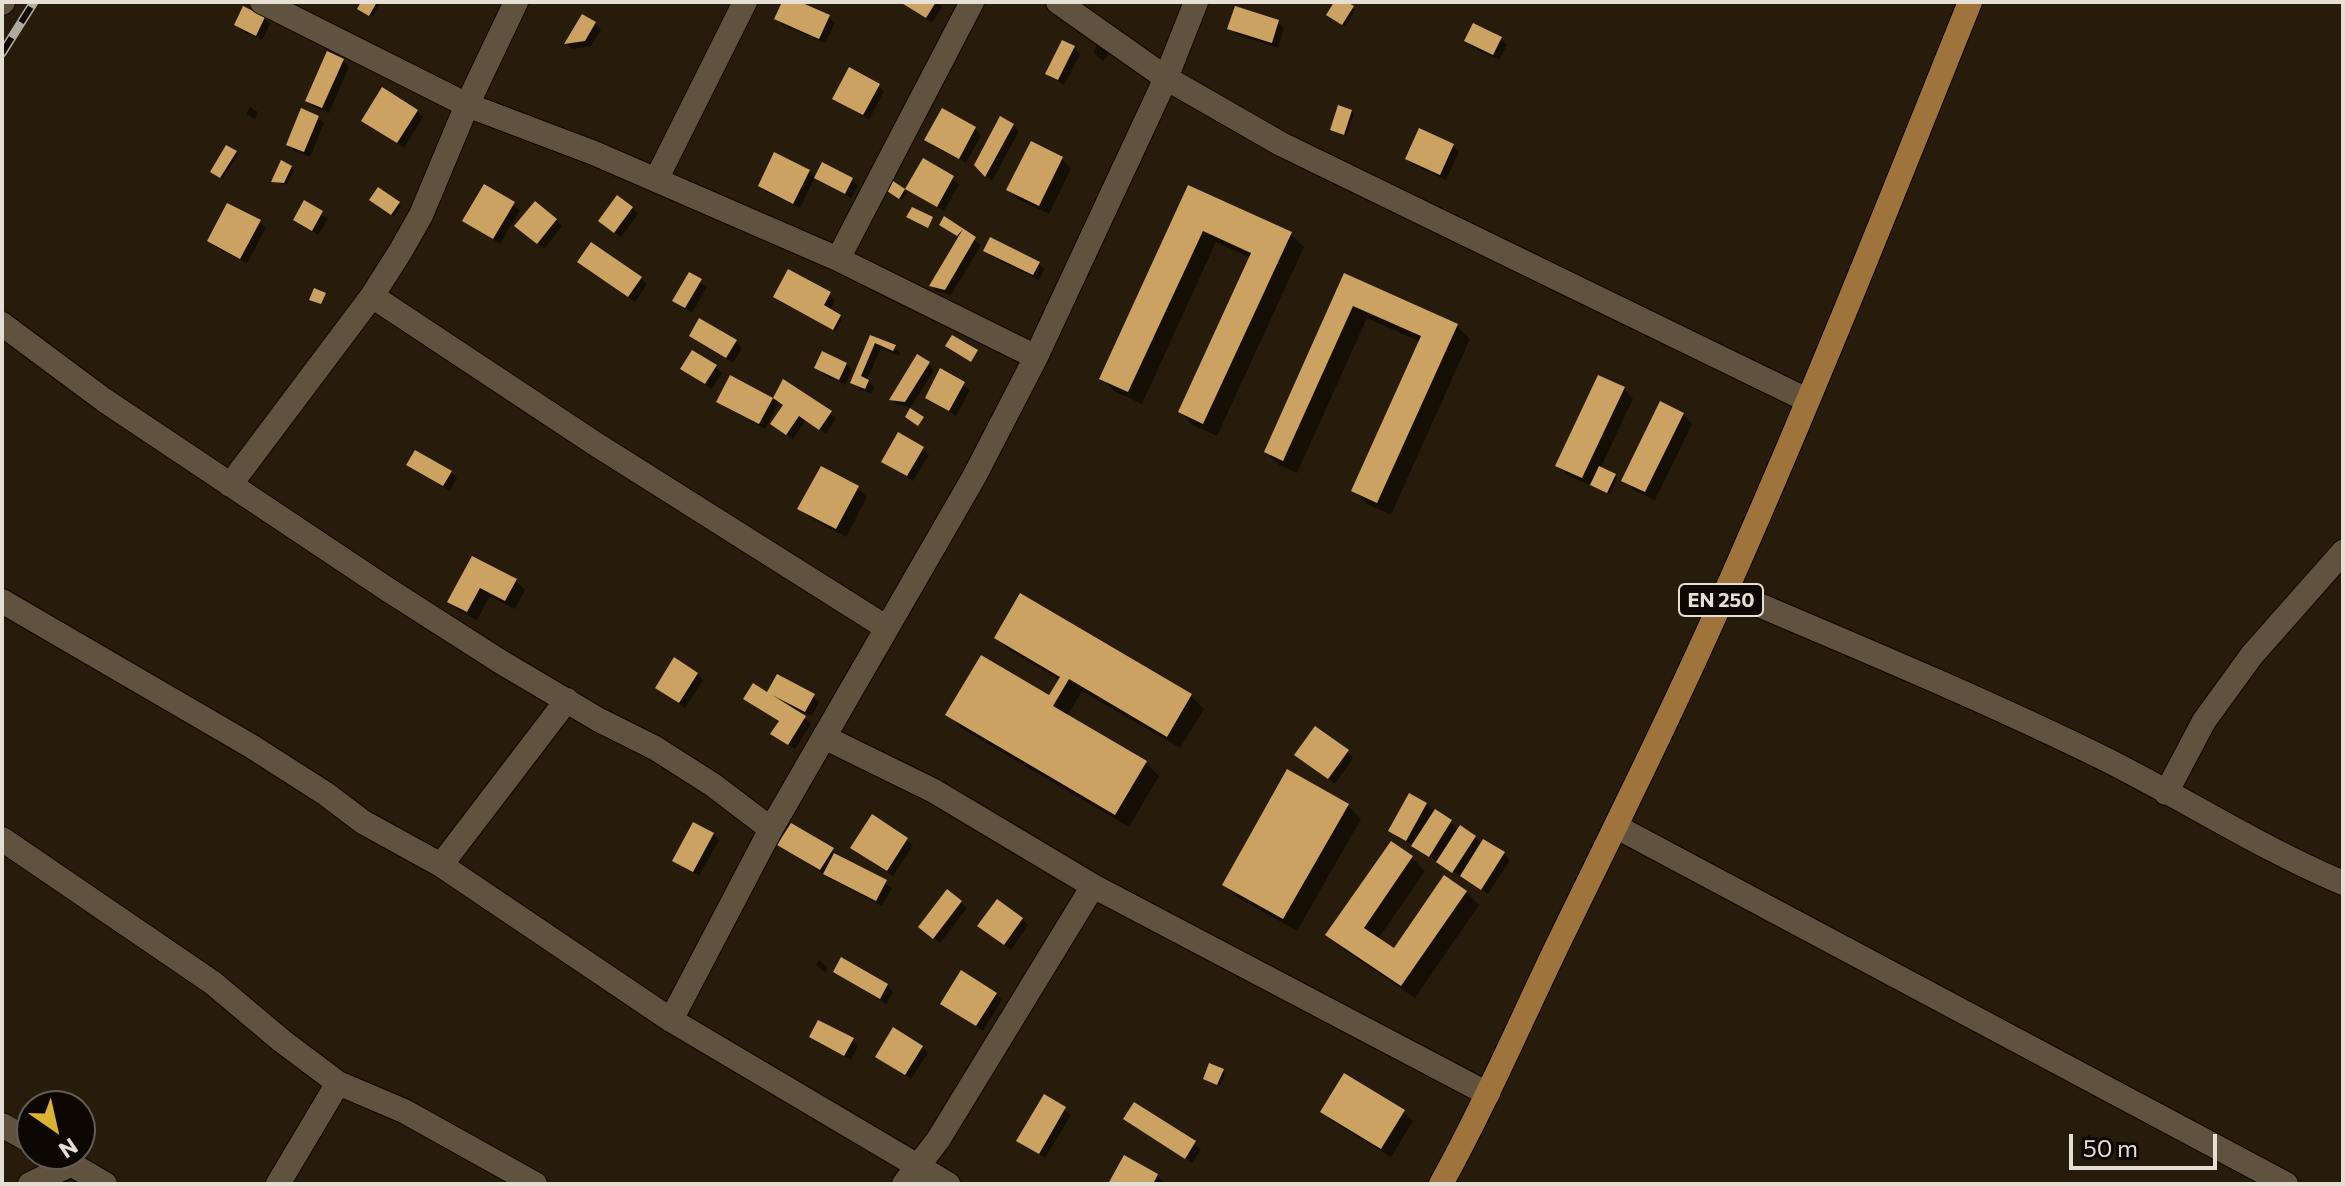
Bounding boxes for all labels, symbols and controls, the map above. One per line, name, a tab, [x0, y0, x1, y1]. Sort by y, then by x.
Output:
road number: EN 250	[1679, 584, 1763, 616]
north arrow	[16, 1090, 96, 1170]
scale bar	[2073, 1118, 2221, 1168]
text: N	[54, 1133, 83, 1164]
text: 50 m	[2083, 1133, 2138, 1162]

